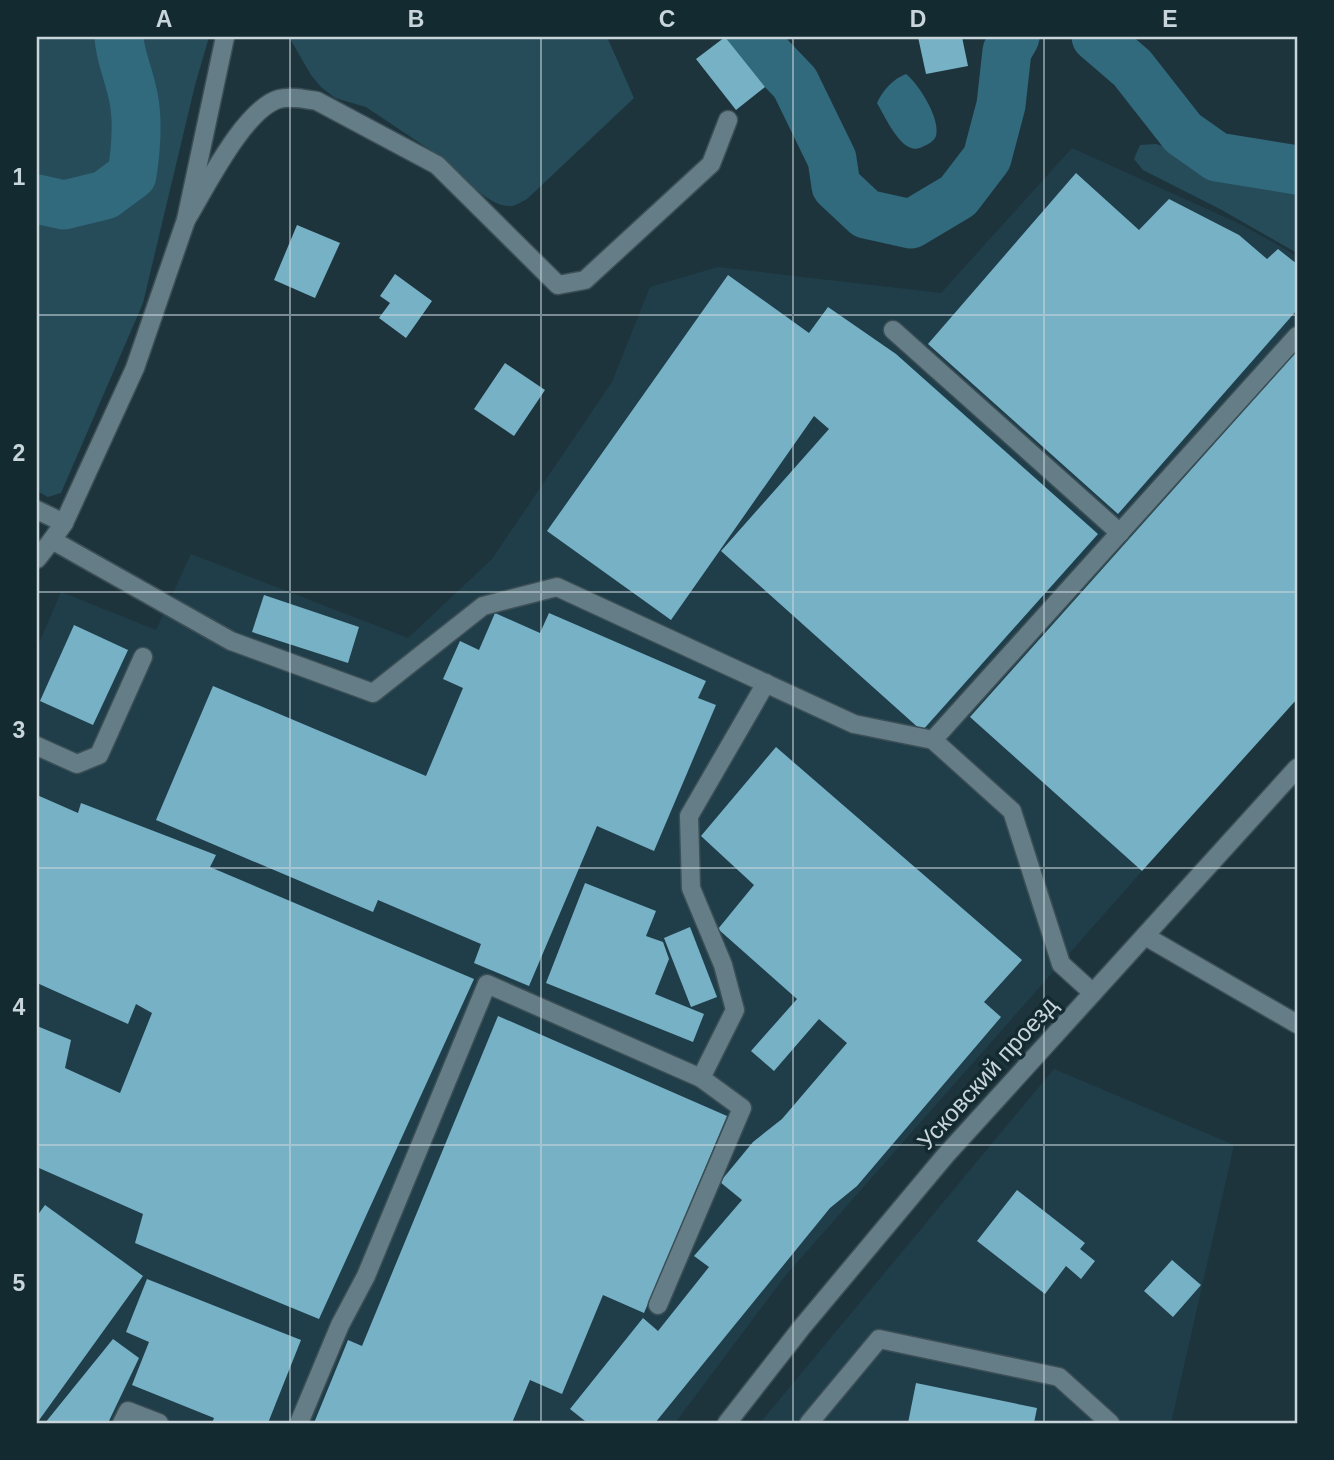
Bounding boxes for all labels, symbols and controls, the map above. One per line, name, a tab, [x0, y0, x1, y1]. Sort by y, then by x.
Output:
text: A	[156, 6, 172, 32]
text: B	[408, 6, 424, 32]
text: C	[659, 6, 675, 32]
text: D	[910, 6, 926, 32]
text: E	[1162, 6, 1178, 32]
text: 1	[13, 164, 26, 190]
text: 2	[13, 440, 25, 466]
text: 3	[13, 717, 25, 743]
street label: Усковский проезд	[912, 991, 1062, 1155]
text: 4	[13, 994, 26, 1020]
text: 5	[13, 1270, 26, 1296]

